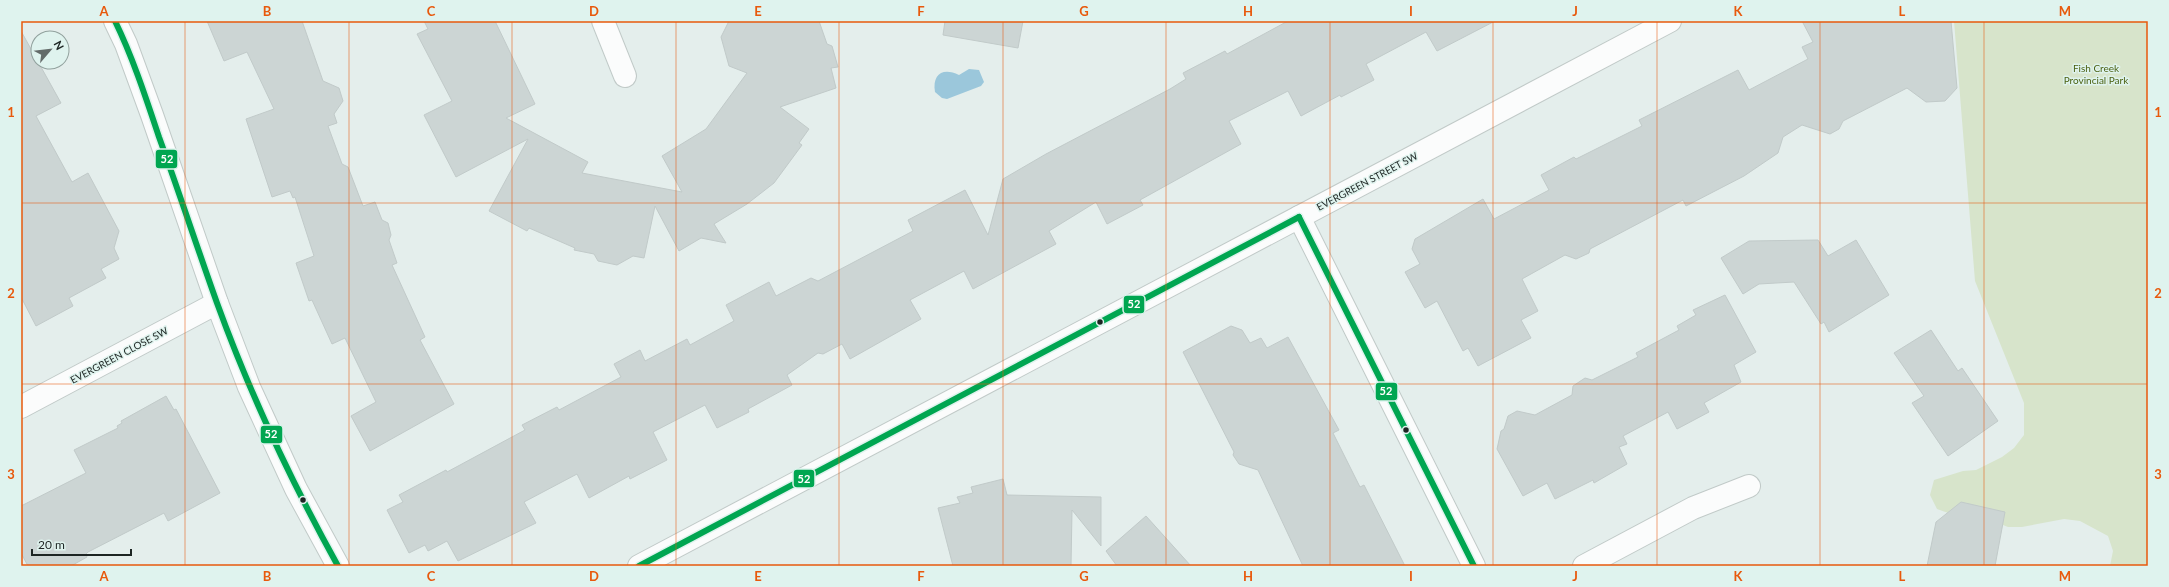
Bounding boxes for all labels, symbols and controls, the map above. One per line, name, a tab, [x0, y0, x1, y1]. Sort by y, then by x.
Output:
text: A	[98, 3, 109, 19]
text: B	[263, 3, 272, 19]
text: C	[427, 3, 436, 19]
text: D	[589, 3, 599, 19]
text: E	[754, 3, 762, 19]
text: F	[917, 3, 925, 19]
text: G	[1079, 3, 1089, 19]
text: H	[1243, 3, 1253, 19]
text: I	[1409, 3, 1413, 19]
text: J	[1572, 3, 1578, 19]
text: K	[1734, 3, 1744, 19]
text: L	[1899, 3, 1906, 19]
text: M	[2059, 3, 2071, 19]
north arrow	[30, 30, 70, 70]
text: N	[52, 38, 67, 52]
park label: Fish Creek Provincial Park	[2064, 62, 2129, 86]
text: 1	[7, 104, 15, 120]
text: 1	[2154, 104, 2162, 120]
line badge: 52	[155, 149, 178, 169]
street label: EVERGREEN STREET SW	[1314, 149, 1420, 213]
text: 52	[161, 152, 173, 165]
text: 2	[7, 285, 15, 301]
text: 2	[2154, 285, 2162, 301]
line badge: 52	[1123, 295, 1145, 314]
text: 52	[1128, 297, 1140, 310]
unlabelled marker	[1095, 317, 1105, 327]
street label: EVERGREEN CLOSE SW	[68, 324, 170, 386]
line badge: 52	[1375, 382, 1398, 401]
text: 52	[1380, 384, 1392, 397]
line badge: 52	[260, 425, 283, 444]
unlabelled marker	[1401, 425, 1411, 435]
text: 52	[265, 427, 277, 440]
text: 3	[7, 466, 15, 482]
text: 3	[2154, 466, 2162, 482]
line badge: 52	[793, 469, 815, 488]
text: 52	[798, 472, 810, 485]
unlabelled marker	[298, 495, 308, 505]
scale bar	[32, 531, 131, 557]
text: 20 m	[38, 537, 65, 552]
text: A	[98, 568, 109, 584]
text: B	[263, 568, 272, 584]
text: C	[427, 568, 436, 584]
text: D	[589, 568, 599, 584]
text: E	[754, 568, 762, 584]
text: F	[917, 568, 925, 584]
text: G	[1079, 568, 1089, 584]
text: H	[1243, 568, 1253, 584]
text: I	[1409, 568, 1413, 584]
text: J	[1572, 568, 1578, 584]
text: K	[1734, 568, 1744, 584]
text: L	[1899, 568, 1906, 584]
text: M	[2059, 568, 2071, 584]

